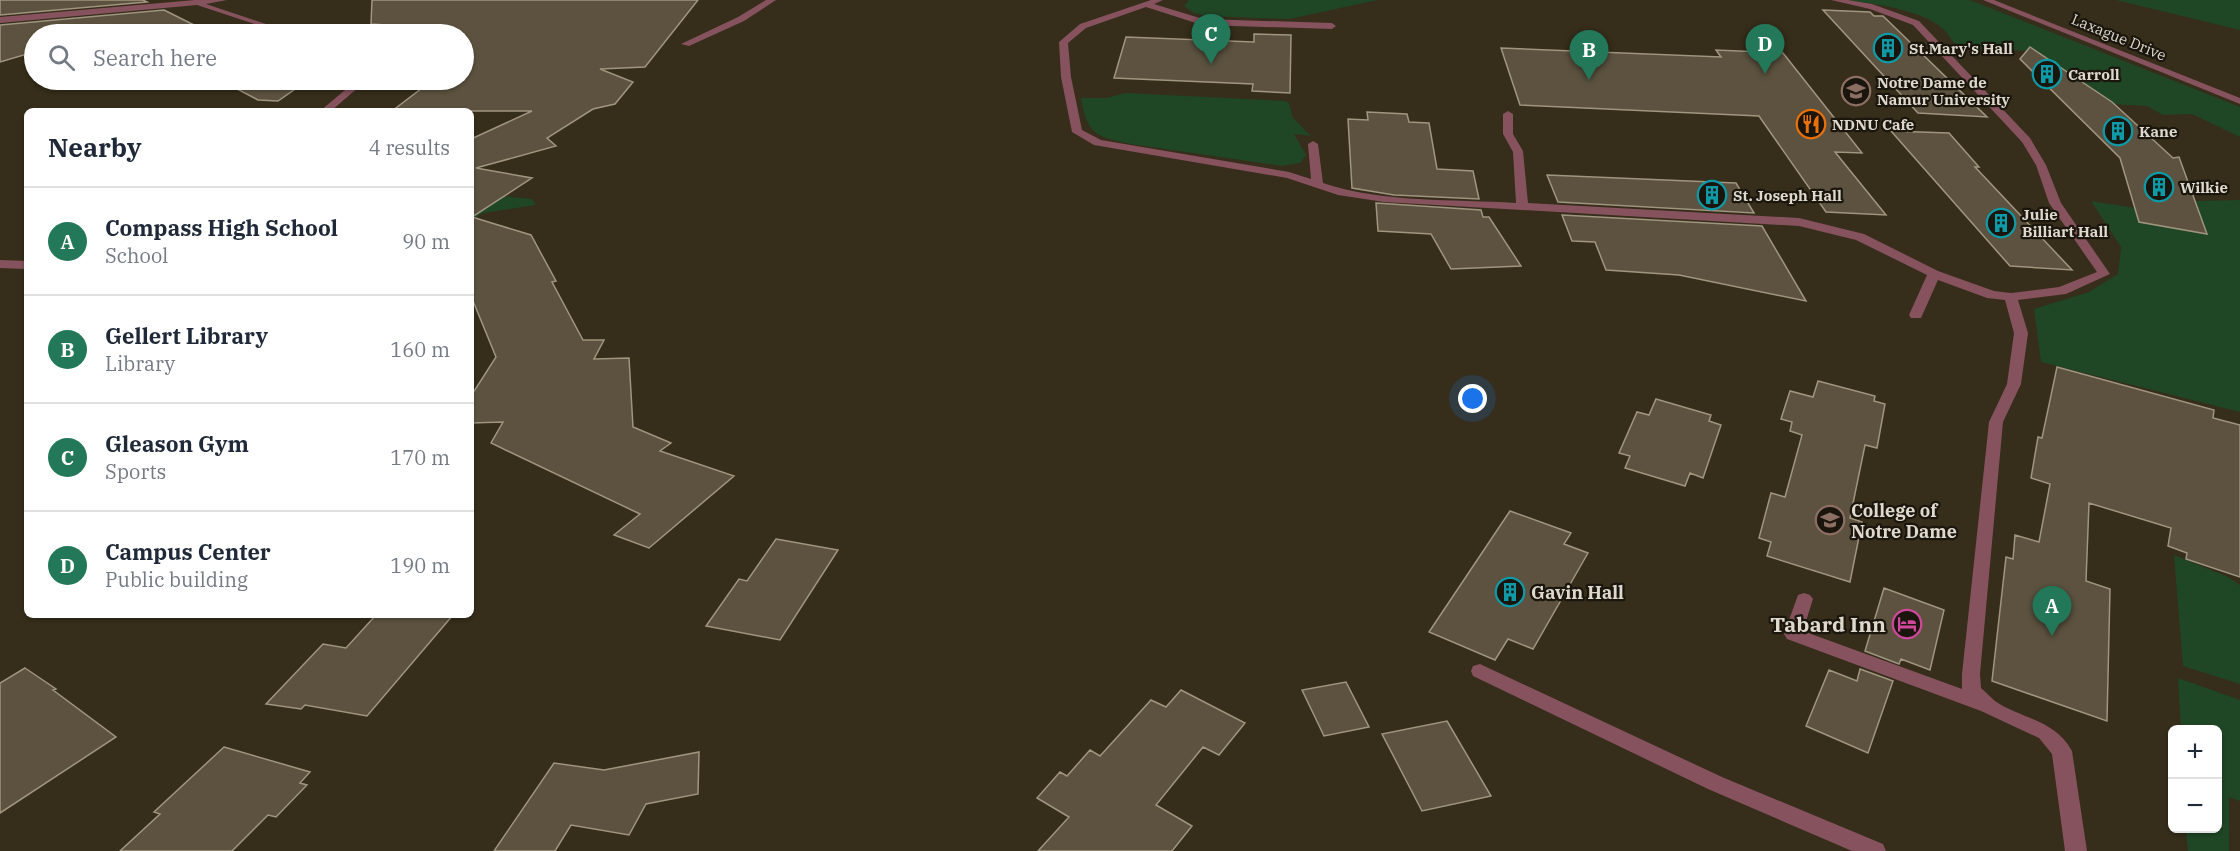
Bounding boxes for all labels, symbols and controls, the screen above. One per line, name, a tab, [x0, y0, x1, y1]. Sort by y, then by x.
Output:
street label: Laxague Drive	[2069, 9, 2169, 65]
pin: C	[1192, 14, 1230, 64]
search box	[24, 24, 474, 90]
pin: D	[1746, 25, 1784, 74]
pin: B	[1570, 31, 1608, 80]
building icon: St.Mary's Hall	[1872, 32, 1904, 64]
place label: St.Mary's Hall	[1909, 39, 2013, 58]
icon: search	[45, 41, 78, 74]
text: Search here	[93, 43, 217, 72]
building icon: Carroll	[2031, 58, 2063, 90]
place label: Carroll	[2068, 65, 2120, 84]
place label: Notre Dame de Namur University	[1877, 73, 2010, 109]
school or university icon: Notre Dame de Namur University	[1840, 75, 1872, 107]
restaurant icon: NDNU Cafe	[1795, 108, 1827, 140]
place label: NDNU Cafe	[1832, 115, 1914, 134]
building icon: Kane	[2102, 115, 2134, 147]
place label: Kane	[2139, 122, 2177, 141]
text: Nearby	[48, 130, 142, 164]
text: 4 results	[369, 134, 450, 161]
building icon: Wilkie	[2143, 171, 2175, 203]
place label: Wilkie	[2180, 178, 2228, 197]
building icon: St. Joseph Hall	[1696, 179, 1728, 211]
place label: St. Joseph Hall	[1733, 186, 1842, 205]
place label: Julie Billiart Hall	[2022, 205, 2108, 241]
building icon: Julie Billiart Hall	[1985, 207, 2017, 239]
text: Compass High School	[105, 213, 338, 242]
text: A	[61, 228, 74, 255]
text: 90 m	[402, 228, 450, 255]
text: School	[105, 242, 168, 269]
text: Gellert Library	[105, 321, 268, 350]
text: B	[60, 336, 75, 363]
text: 160 m	[390, 336, 450, 363]
text: Library	[105, 350, 175, 377]
your location	[1458, 384, 1487, 413]
text: Gleason Gym	[105, 429, 249, 458]
text: C	[61, 444, 74, 471]
text: 170 m	[390, 444, 450, 471]
text: Sports	[105, 458, 166, 485]
place label: College of Notre Dame	[1851, 499, 1957, 543]
school or university icon: College of Notre Dame	[1814, 504, 1846, 536]
text: Campus Center	[105, 537, 271, 566]
text: D	[60, 552, 75, 579]
text: 190 m	[390, 552, 450, 579]
text: Public building	[105, 566, 248, 593]
building icon: Gavin Hall	[1494, 576, 1526, 608]
place label: Gavin Hall	[1531, 581, 1624, 604]
pin: A	[2032, 586, 2072, 636]
hotel icon: Tabard Inn	[1891, 608, 1923, 640]
place label: Tabard Inn	[1770, 610, 1886, 638]
map controls	[2168, 725, 2222, 833]
button: +	[2168, 725, 2222, 779]
button: −	[2168, 779, 2222, 833]

